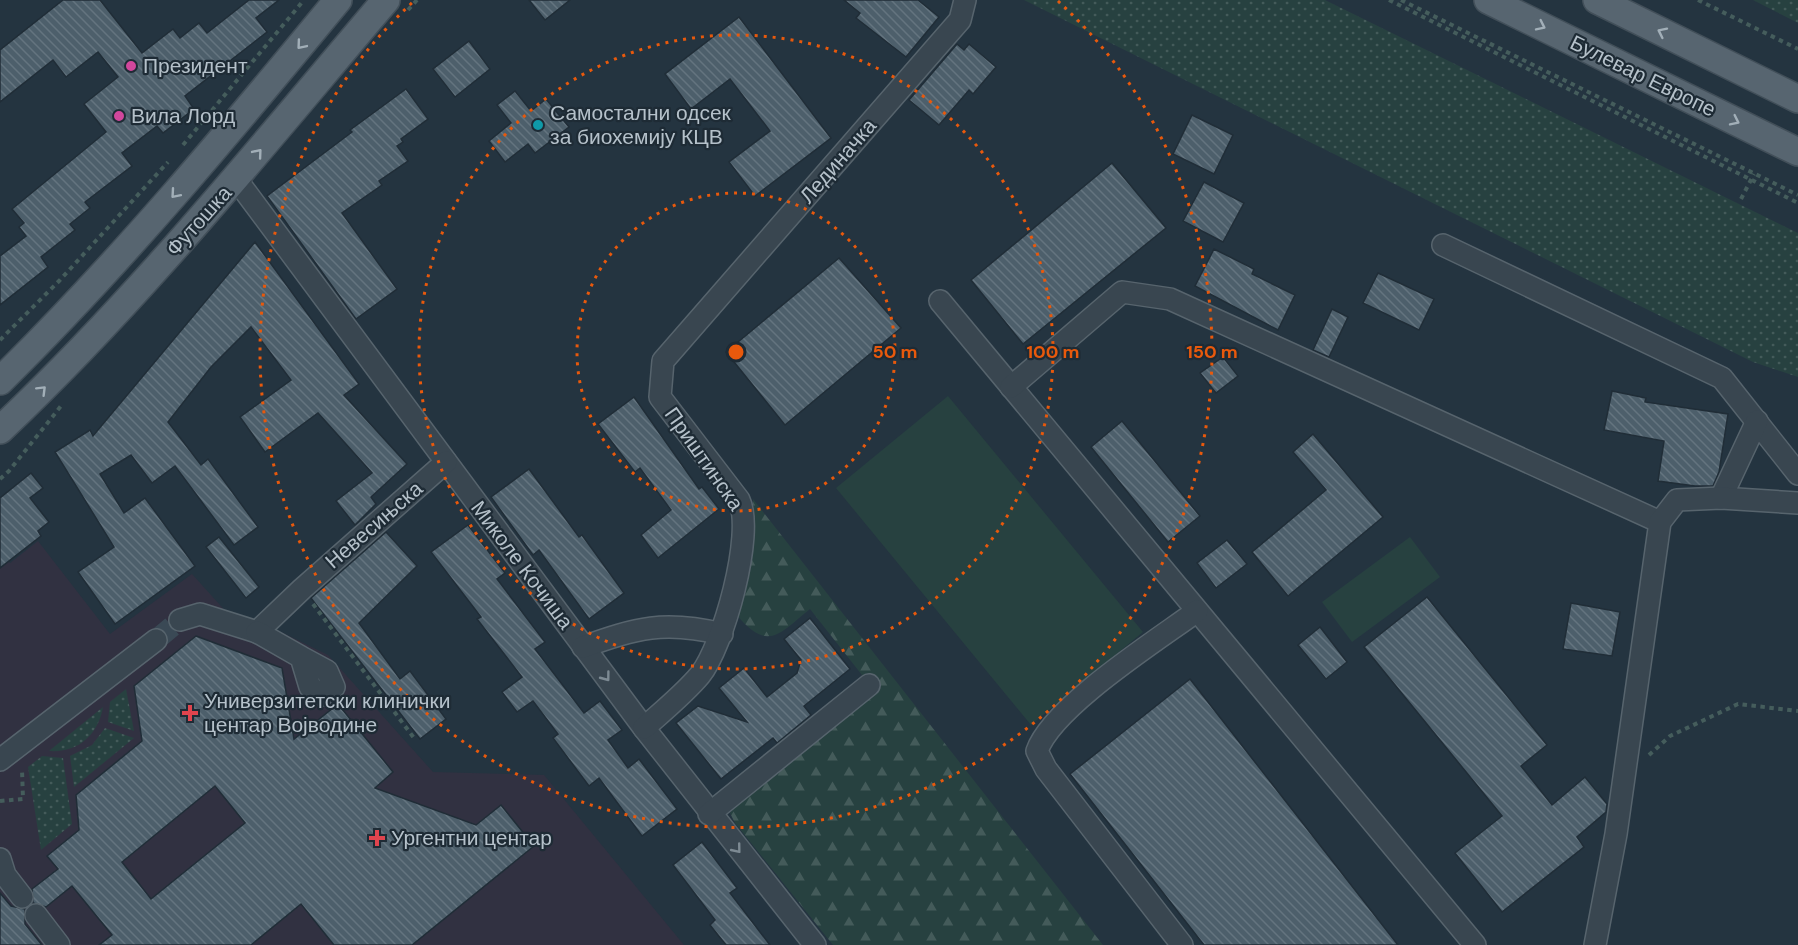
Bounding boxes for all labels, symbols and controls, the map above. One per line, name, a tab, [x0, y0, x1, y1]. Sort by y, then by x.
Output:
one-way arrow	[1534, 18, 1545, 30]
one-way arrow	[1657, 27, 1668, 39]
street label: Булевар Европе	[1566, 29, 1720, 123]
one-way arrow	[297, 38, 308, 49]
place label: Президент	[143, 52, 248, 80]
marker: Президент	[124, 59, 138, 73]
place label: Самостални одсек за биохемију КЦВ	[550, 99, 732, 151]
place label: Вила Лорд	[131, 102, 235, 130]
marker: Вила Лорд	[112, 109, 126, 123]
street label: Лединачка	[793, 112, 883, 209]
one-way arrow	[1728, 114, 1739, 126]
marker: Самостални одсек за биохемију КЦВ	[531, 118, 545, 132]
one-way arrow	[251, 149, 262, 160]
street label: Футошка	[160, 180, 238, 262]
one-way arrow	[171, 187, 182, 198]
text: 50 m	[872, 340, 918, 364]
text: 100 m	[1026, 340, 1080, 364]
text: 150 m	[1186, 340, 1238, 364]
centre of rings	[726, 342, 746, 362]
one-way arrow	[36, 386, 46, 397]
street label: Приштинска	[658, 402, 750, 516]
street label: Невесињска	[319, 475, 429, 575]
street label: Миколе Кочиша	[464, 495, 580, 635]
one-way arrow	[598, 671, 609, 682]
place label: Универзитетски клинички центар Војводине	[204, 687, 450, 739]
marker: Универзитетски клинички центар Војводине	[181, 704, 199, 722]
place label: Ургентни центар	[391, 824, 552, 852]
marker: Ургентни центар	[368, 829, 386, 847]
one-way arrow	[730, 842, 741, 853]

